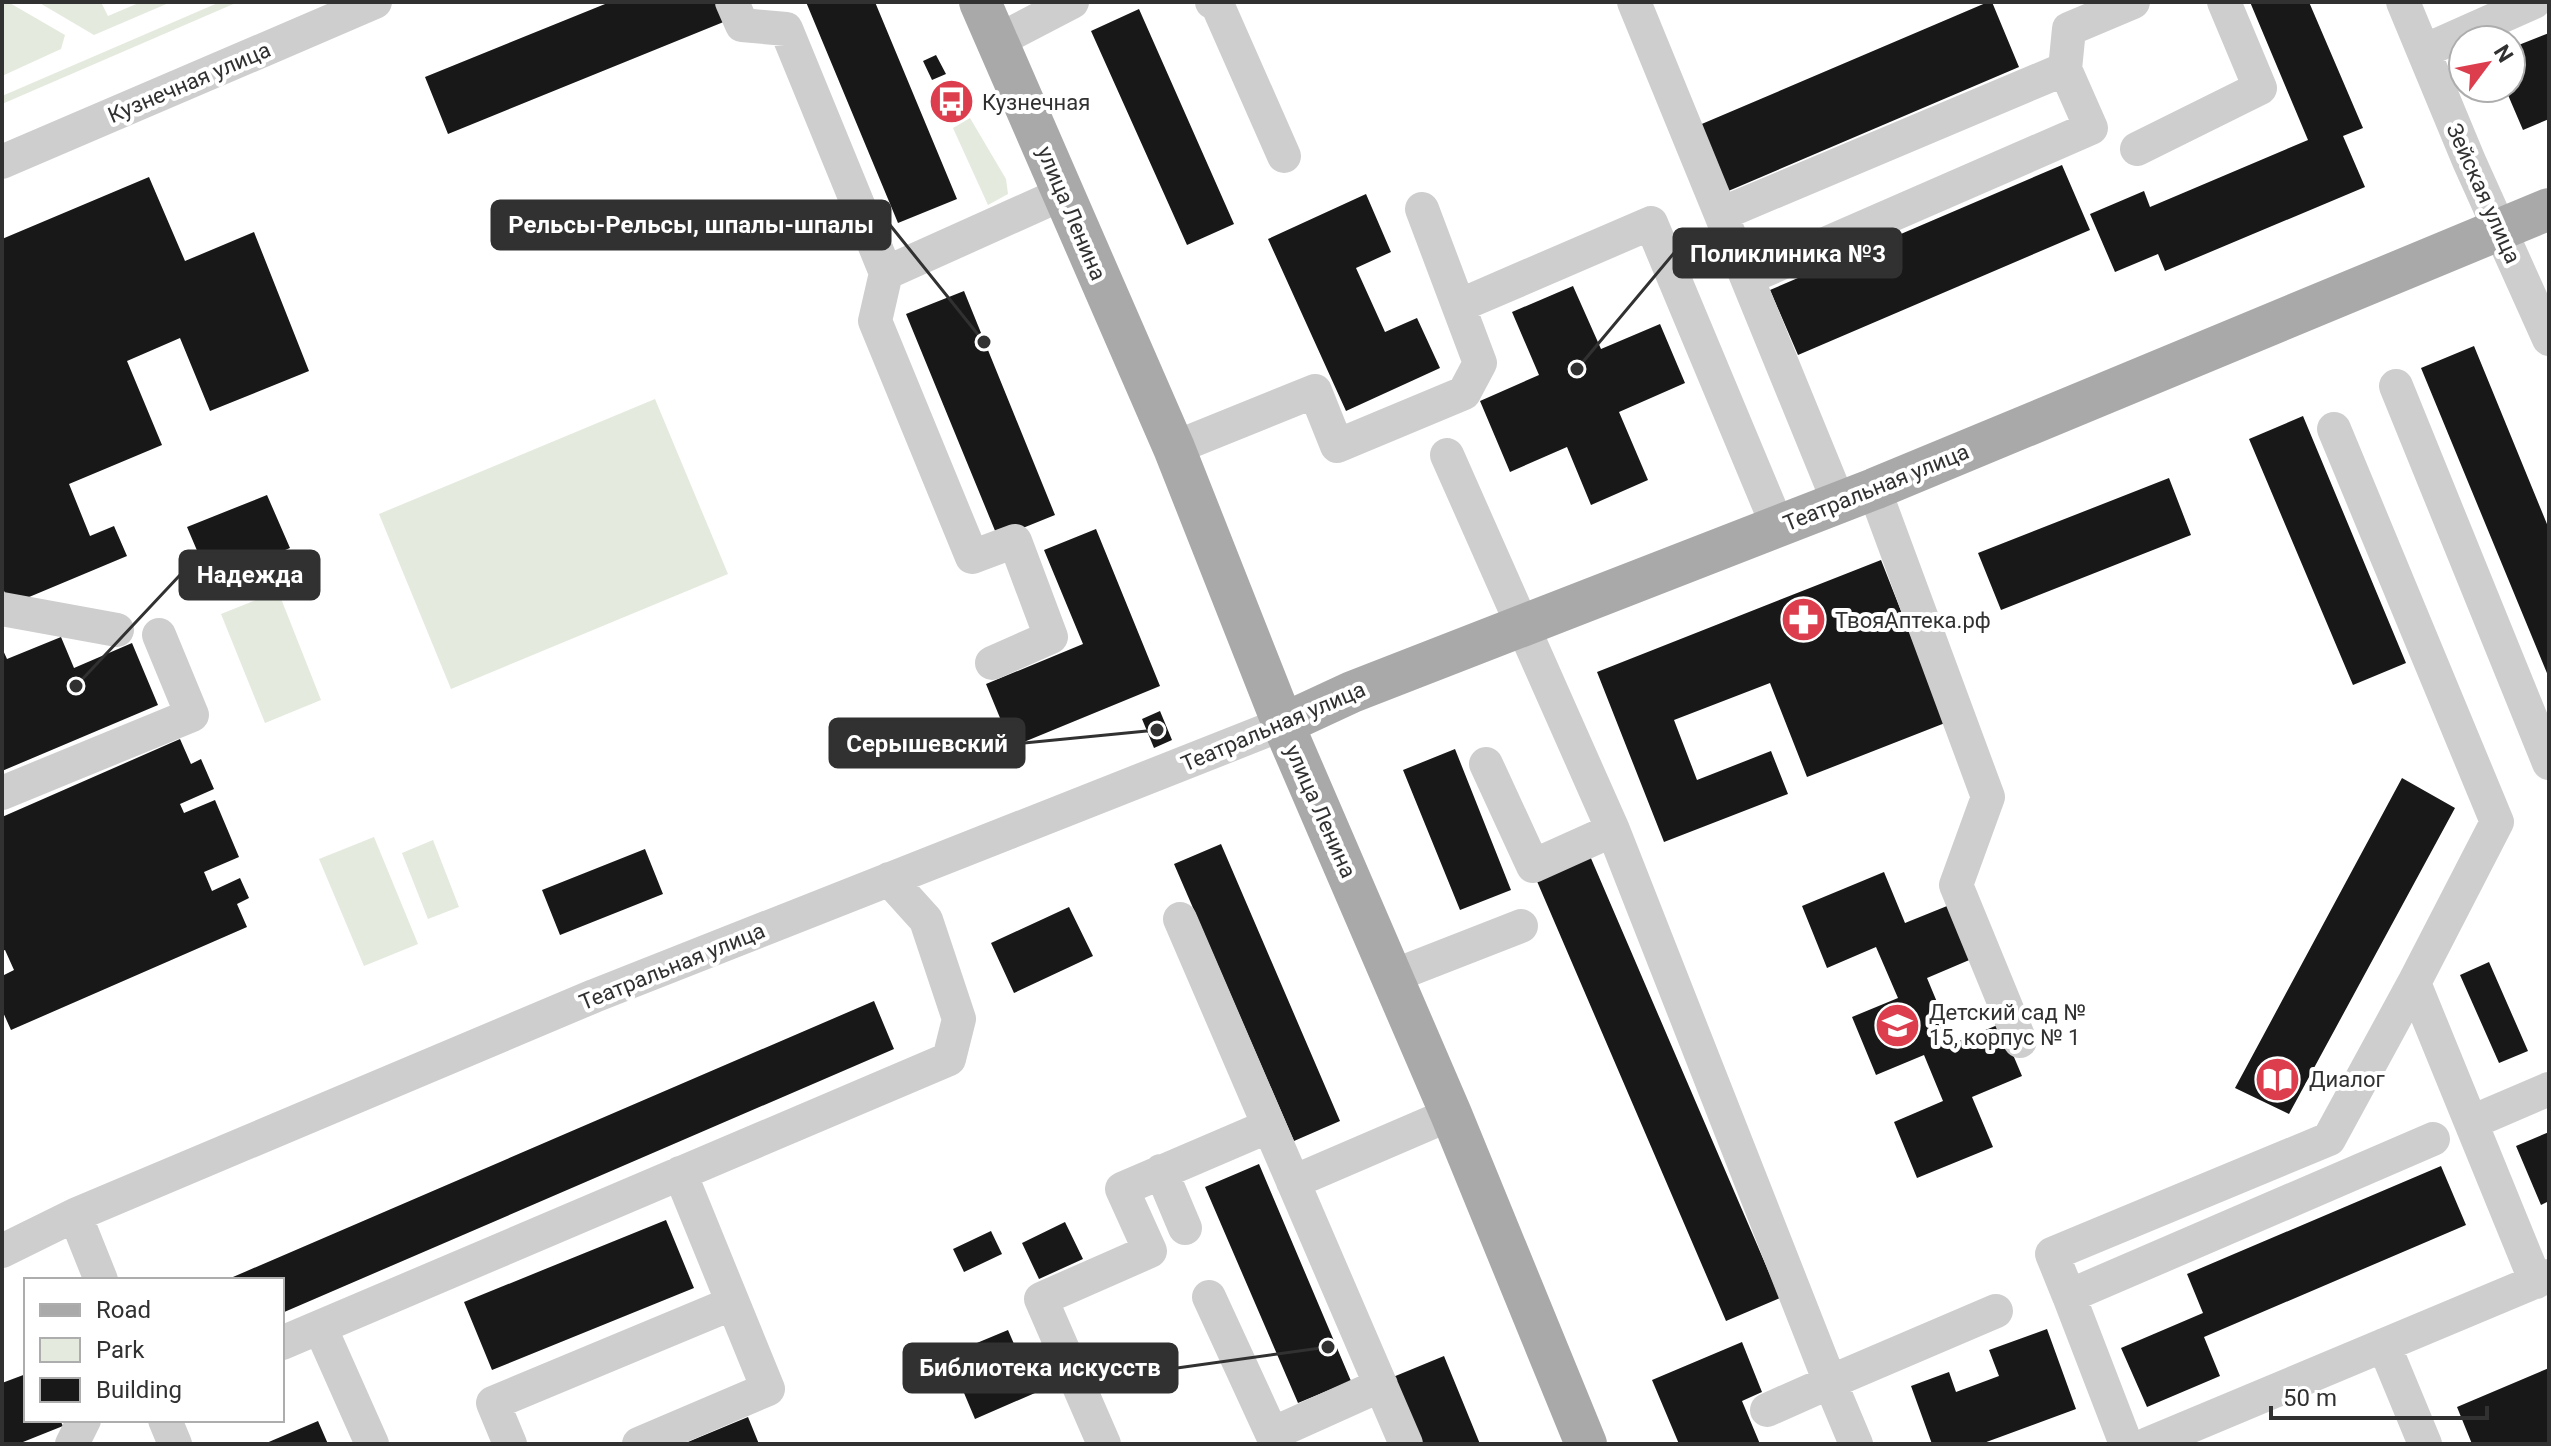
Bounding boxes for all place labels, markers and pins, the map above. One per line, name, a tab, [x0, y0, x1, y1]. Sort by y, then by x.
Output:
bus stop icon: Кузнечная	[927, 78, 975, 126]
place label: Кузнечная	[982, 90, 1090, 115]
callout: Рельсы-Рельсы, шпалы-шпалы	[492, 201, 890, 249]
callout: Поликлиника №3	[1674, 229, 1901, 277]
callout: Надежда	[180, 551, 319, 599]
pharmacy icon: ТвояАптека.рф	[1780, 596, 1828, 644]
place label: ТвояАптека.рф	[1835, 608, 1991, 633]
callout: Серышевский	[830, 719, 1024, 767]
place label: Детский сад № 15, корпус № 1	[1929, 1000, 2086, 1050]
school or university icon: Детский сад № 15, корпус № 1	[1874, 1001, 1922, 1049]
library icon: Диалог	[2254, 1055, 2302, 1103]
place label: Диалог	[2309, 1067, 2385, 1092]
callout: Библиотека искусств	[904, 1344, 1177, 1392]

